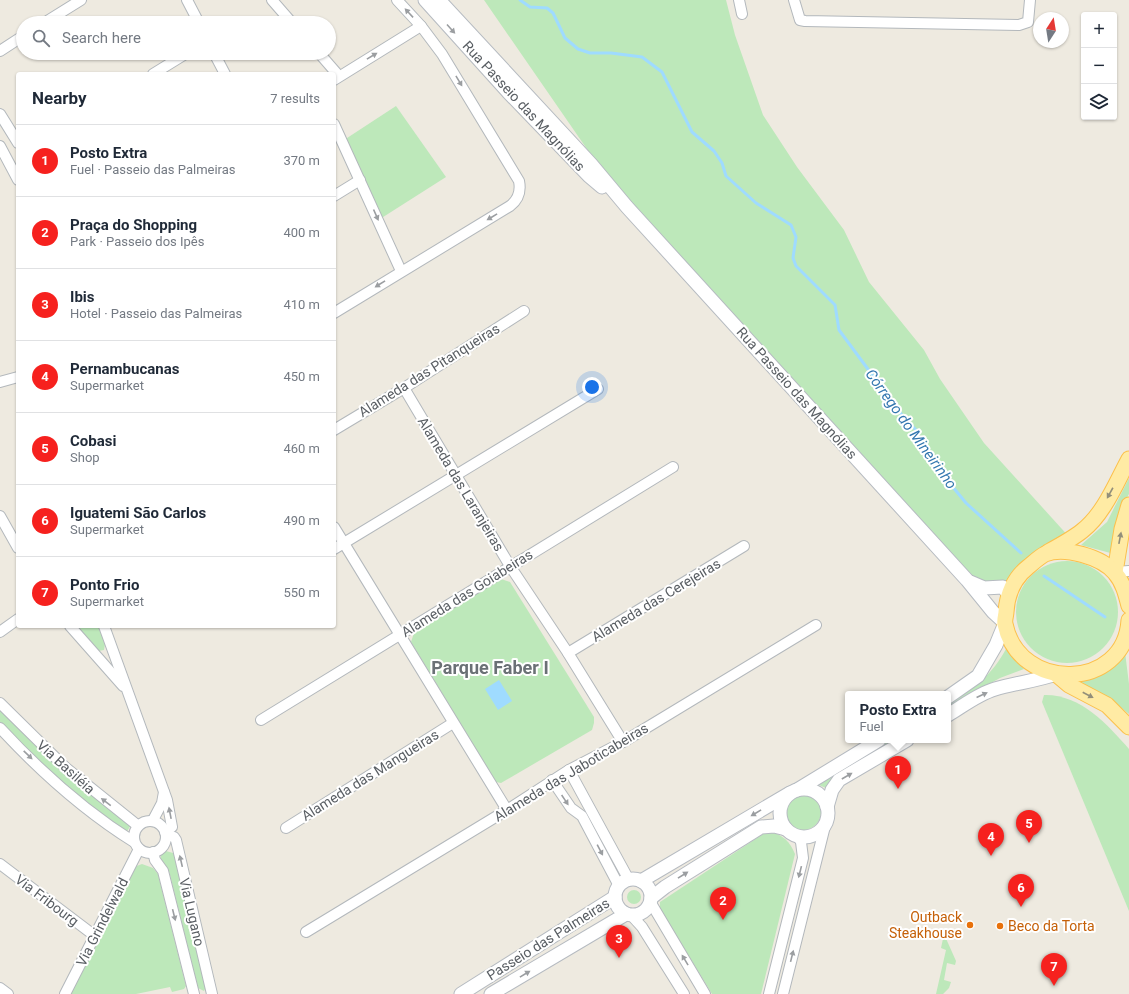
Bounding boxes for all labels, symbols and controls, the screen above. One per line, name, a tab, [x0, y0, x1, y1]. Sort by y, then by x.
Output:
one-way arrow	[404, 8, 414, 18]
north arrow	[1033, 12, 1069, 48]
map controls	[1081, 12, 1117, 120]
button: +	[1081, 12, 1117, 48]
search box	[16, 16, 336, 60]
one-way arrow	[447, 24, 456, 34]
icon: search	[30, 27, 52, 49]
text: Search here	[62, 29, 141, 47]
street label: Rua Passeio das Magnólias	[460, 38, 588, 174]
button: −	[1081, 48, 1117, 84]
one-way arrow	[367, 52, 377, 60]
one-way arrow	[455, 76, 463, 87]
button: layers	[1081, 84, 1117, 120]
text: Nearby	[32, 88, 87, 108]
text: 7 results	[270, 91, 320, 106]
text: Posto Extra	[70, 144, 147, 162]
text: 1	[41, 153, 49, 168]
text: 370 m	[283, 153, 320, 168]
text: Fuel · Passeio das Palmeiras	[70, 162, 236, 177]
one-way arrow	[373, 210, 379, 221]
one-way arrow	[487, 213, 497, 221]
text: Praça do Shopping	[70, 216, 197, 234]
text: 2	[41, 225, 49, 240]
text: 400 m	[283, 225, 320, 240]
text: Park · Passeio dos Ipês	[70, 234, 204, 249]
one-way arrow	[375, 280, 385, 288]
text: Ibis	[70, 288, 95, 306]
text: 3	[41, 297, 49, 312]
text: 410 m	[283, 297, 320, 312]
text: Hotel · Passeio das Palmeiras	[70, 306, 242, 321]
street label: Alameda das Pitanqueiras	[356, 320, 502, 420]
street label: Rua Passeio das Magnólias	[734, 324, 860, 462]
text: Pernambucanas	[70, 360, 179, 378]
water label: Córrego do Mineirinho	[861, 366, 961, 492]
text: 4	[41, 369, 49, 384]
text: 450 m	[283, 369, 320, 384]
your location	[582, 377, 602, 397]
text: Supermarket	[70, 378, 144, 393]
street label: Alameda das Laranjeiras	[415, 414, 507, 554]
text: Cobasi	[70, 432, 116, 450]
text: 5	[41, 441, 49, 456]
text: 460 m	[283, 441, 320, 456]
text: Shop	[70, 450, 100, 465]
one-way arrow	[1107, 487, 1114, 499]
text: Iguatemi São Carlos	[70, 504, 206, 522]
text: 6	[41, 513, 49, 528]
text: 490 m	[283, 513, 320, 528]
text: Supermarket	[70, 522, 144, 537]
one-way arrow	[1118, 532, 1124, 544]
street label: Alameda das Goiabeiras	[398, 546, 536, 640]
street label: Alameda das Cerejeiras	[589, 555, 723, 645]
text: Ponto Frio	[70, 576, 140, 594]
text: 7	[41, 585, 49, 600]
text: 550 m	[283, 585, 320, 600]
text: Supermarket	[70, 594, 144, 609]
district label: Parque Faber I	[431, 657, 549, 678]
popup	[845, 691, 951, 743]
one-way arrow	[976, 692, 987, 698]
one-way arrow	[1083, 692, 1094, 698]
text: Posto Extra	[859, 701, 937, 719]
text: Fuel	[859, 719, 884, 734]
street label: Alameda das Jaboticabeiras	[491, 720, 651, 824]
street label: Alameda das Mangueiras	[299, 726, 441, 824]
street label: Via Basiléia	[34, 737, 98, 797]
one-way arrow	[23, 751, 33, 760]
pin: 1	[885, 756, 911, 789]
one-way arrow	[841, 772, 853, 779]
one-way arrow	[562, 794, 569, 806]
one-way arrow	[101, 798, 112, 806]
one-way arrow	[167, 807, 173, 819]
one-way arrow	[750, 810, 762, 817]
pin: 5	[1016, 810, 1042, 843]
pin: 4	[978, 823, 1004, 856]
one-way arrow	[597, 844, 604, 856]
one-way arrow	[177, 854, 183, 867]
one-way arrow	[796, 866, 802, 878]
street label: Via Fribourg	[12, 871, 82, 929]
one-way arrow	[677, 872, 689, 879]
pin: 6	[1008, 874, 1034, 907]
street label: Via Grindelwald	[73, 875, 131, 969]
street label: Via Lugano	[176, 876, 208, 948]
pin: 2	[710, 887, 736, 920]
street label: Passeio das Palmeiras	[484, 895, 612, 983]
one-way arrow	[172, 909, 178, 921]
place label: Outback Steakhouse	[889, 909, 963, 941]
place label: Beco da Torta	[1008, 918, 1095, 934]
marker: Outback Steakhouse	[965, 920, 975, 930]
marker: Beco da Torta	[995, 921, 1005, 931]
pin: 3	[606, 925, 632, 958]
one-way arrow	[790, 950, 796, 962]
pin: 7	[1041, 953, 1067, 986]
one-way arrow	[681, 954, 688, 966]
one-way arrow	[520, 970, 530, 978]

